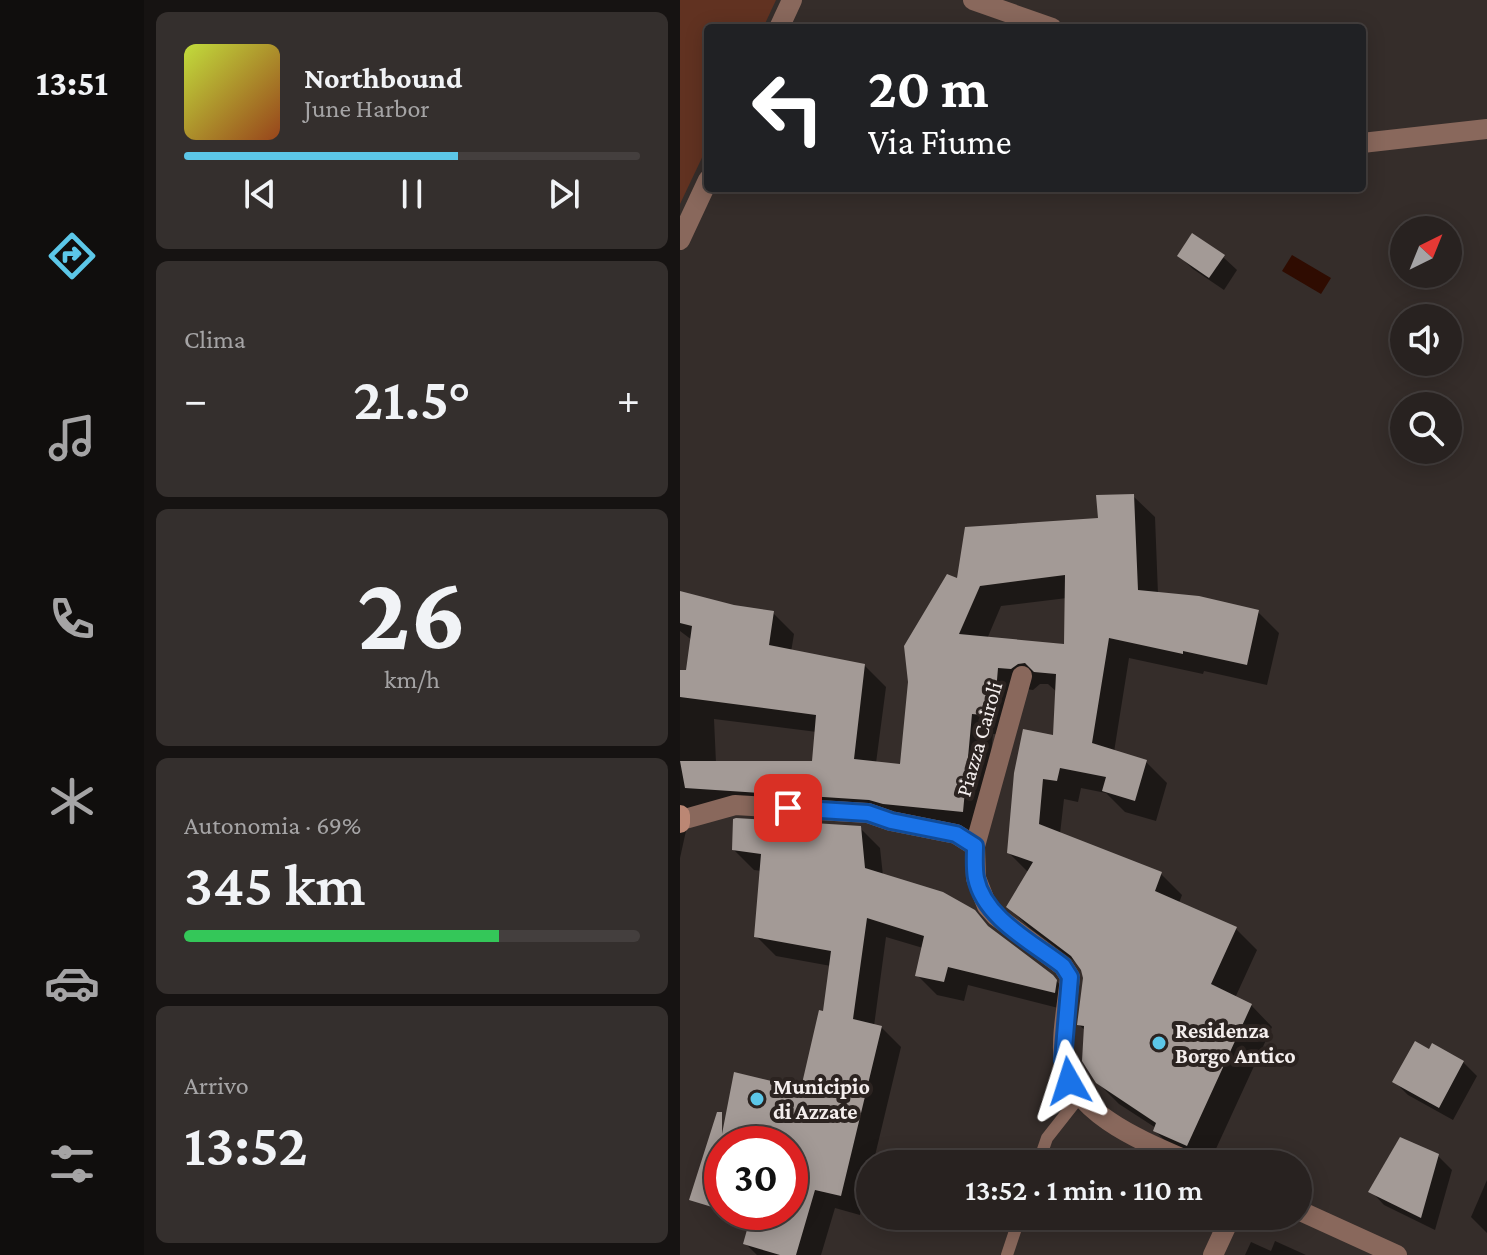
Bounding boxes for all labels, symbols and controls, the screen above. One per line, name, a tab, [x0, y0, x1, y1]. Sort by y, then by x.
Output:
icon: left	[736, 56, 840, 160]
text: 20 m	[868, 57, 989, 119]
text: Northbound	[304, 61, 462, 94]
text: 13:51	[36, 63, 108, 103]
text: June Harbor	[304, 94, 430, 123]
text: Via Fiume	[868, 122, 1012, 162]
icon: previous	[238, 172, 282, 216]
icon: pause	[390, 172, 434, 216]
icon: next	[542, 172, 586, 216]
north arrow	[1390, 216, 1462, 288]
map controls	[1390, 216, 1462, 464]
icon: directions	[44, 228, 100, 284]
button: sound	[1390, 304, 1462, 376]
text: Clima	[184, 325, 246, 354]
text: 21.5°	[353, 365, 471, 432]
text: −	[184, 375, 207, 423]
text: +	[617, 375, 640, 423]
button: search	[1390, 392, 1462, 464]
icon: music	[44, 410, 100, 466]
text: 26	[357, 555, 467, 670]
icon: phone	[44, 591, 100, 647]
text: km/h	[384, 665, 440, 694]
street label: Piazza Cairoli	[951, 678, 1007, 799]
icon: climate	[44, 773, 100, 829]
pin	[754, 774, 822, 842]
icon: arrive	[766, 786, 810, 830]
text: Autonomia · 69%	[184, 811, 361, 840]
text: 345 km	[184, 851, 366, 918]
icon: car	[44, 955, 100, 1011]
place label: Residenza Borgo Antico	[1175, 1018, 1296, 1068]
marker: Residenza Borgo Antico	[1150, 1034, 1168, 1052]
position arrow	[1027, 1039, 1111, 1123]
text: Arrivo	[184, 1071, 249, 1100]
place label: Municipio di Azzate	[773, 1074, 870, 1124]
marker: Municipio di Azzate	[748, 1090, 766, 1108]
text: 13:52	[184, 1111, 308, 1178]
speed limit sign: 30	[704, 1126, 808, 1230]
icon: filters	[44, 1136, 100, 1192]
text: 13:52 · 1 min · 110 m	[965, 1173, 1203, 1206]

